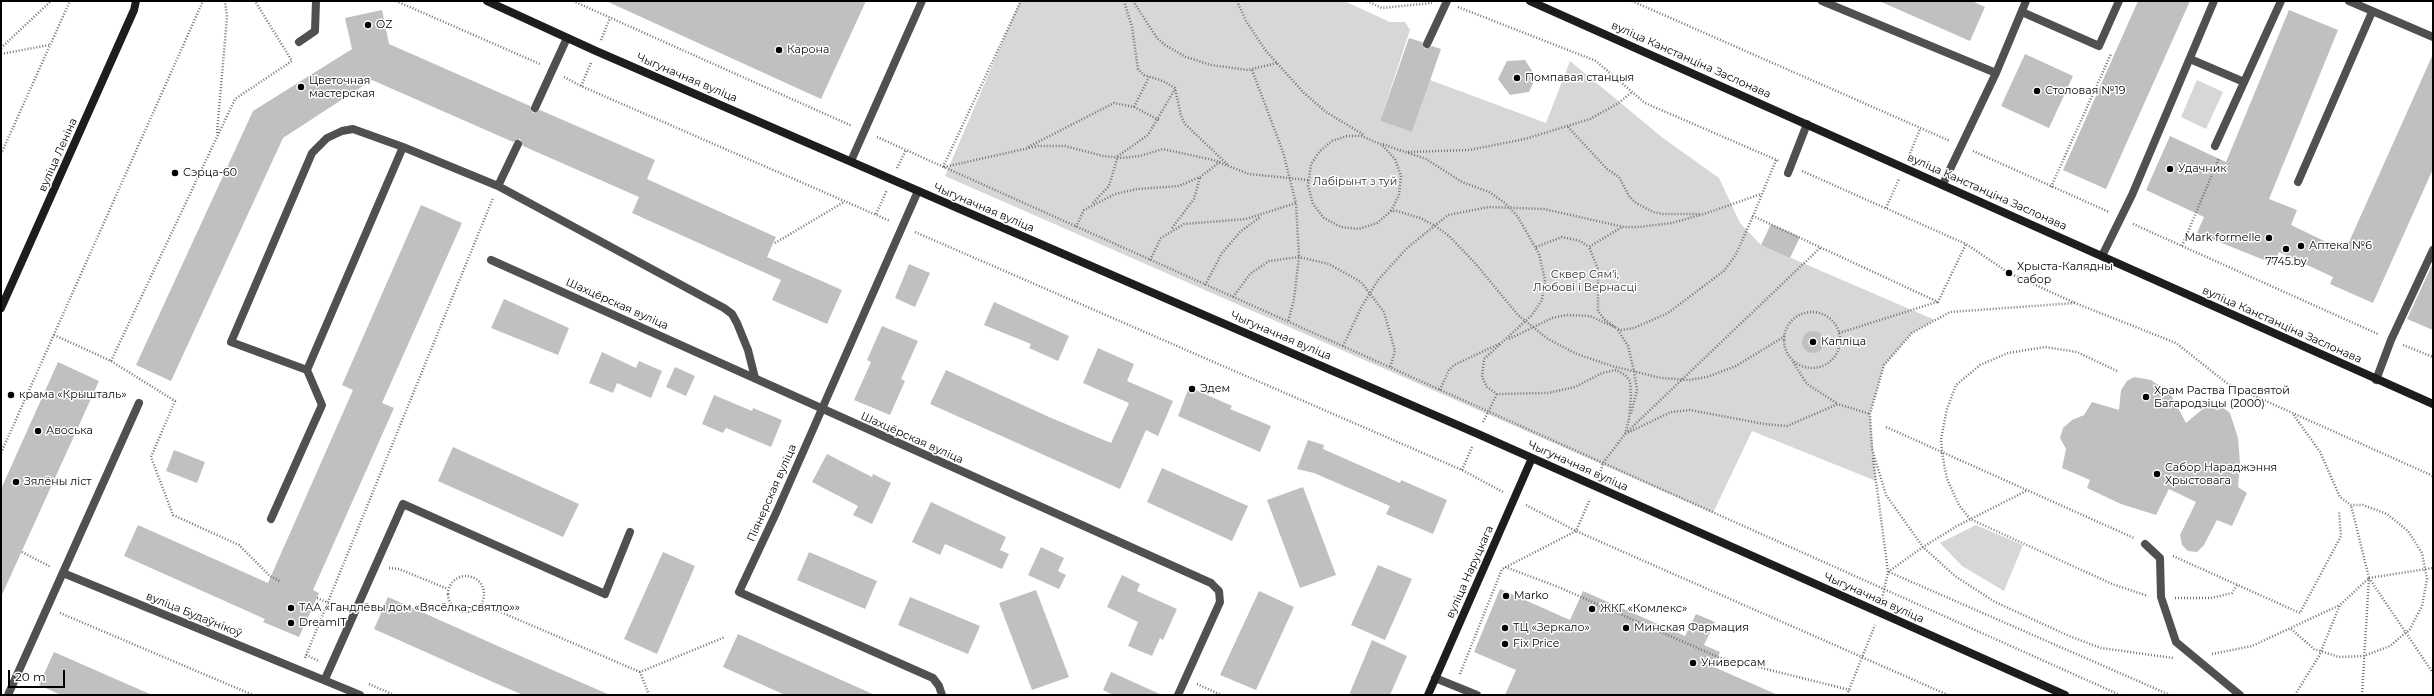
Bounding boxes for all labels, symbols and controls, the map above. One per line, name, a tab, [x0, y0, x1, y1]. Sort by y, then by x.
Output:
place label: OZ	[376, 18, 392, 32]
street label: вуліца Канстанціна Заслонава	[1609, 19, 1773, 101]
marker: OZ	[363, 20, 373, 30]
place label: Карона	[787, 43, 829, 57]
marker: Карона	[774, 45, 784, 55]
street label: Чыгуначная вуліца	[635, 51, 739, 105]
place label: Помпавая станцыя	[1525, 71, 1634, 85]
marker: Помпавая станцыя	[1512, 73, 1522, 83]
place label: Цветочная мастерская	[309, 74, 375, 100]
marker: Цветочная мастерская	[296, 82, 306, 92]
place label: Столовая №19	[2045, 84, 2125, 98]
marker: Столовая №19	[2032, 86, 2042, 96]
street label: вуліца Леніна	[36, 116, 80, 194]
street label: вуліца Канстанціна Заслонава	[1905, 151, 2069, 233]
place label: Удачник	[2178, 162, 2227, 176]
marker: Удачник	[2165, 164, 2175, 174]
place label: Сэрца-60	[183, 166, 237, 180]
marker: Сэрца-60	[170, 168, 180, 178]
park label: Лабірынт з туй	[1313, 175, 1397, 189]
street label: Чыгуначная вуліца	[932, 181, 1036, 235]
place label: Mark formelle	[2184, 231, 2261, 245]
marker: Mark formelle	[2264, 233, 2274, 243]
place label: Аптека №6	[2309, 239, 2372, 253]
marker: Аптека №6	[2296, 241, 2306, 251]
marker: 7745.by	[2281, 244, 2291, 254]
place label: 7745.by	[2265, 255, 2307, 269]
place label: Хрыста-Калядны сабор	[2017, 260, 2113, 286]
park label: Сквер Сямʼі, Любові і Вернасці	[1533, 268, 1637, 294]
marker: Хрыста-Калядны сабор	[2004, 268, 2014, 278]
street label: Шахцёрская вуліца	[564, 275, 670, 333]
street label: вуліца Канстанціна Заслонава	[2200, 284, 2364, 366]
street label: Чыгуначная вуліца	[1229, 309, 1333, 363]
place label: Капліца	[1821, 335, 1866, 349]
marker: Капліца	[1808, 337, 1818, 347]
place label: Эдем	[1200, 382, 1230, 396]
marker: Эдем	[1187, 384, 1197, 394]
place label: Храм Раства Прасвятой Багародзіцы (2000)	[2154, 384, 2290, 410]
place label: крама «Крышталь»	[19, 388, 127, 402]
marker: крама «Крышталь»	[6, 390, 16, 400]
marker: Храм Раства Прасвятой Багародзіцы (2000)	[2141, 392, 2151, 402]
street label: Шахцёрская вуліца	[859, 409, 965, 467]
place label: Авоська	[46, 424, 93, 438]
marker: Авоська	[33, 426, 43, 436]
street label: Чыгуначная вуліца	[1526, 438, 1630, 494]
street label: Піянерская вуліца	[745, 442, 799, 544]
place label: Сабор Нараджэння Хрыстовага	[2165, 461, 2277, 487]
marker: Сабор Нараджэння Хрыстовага	[2152, 469, 2162, 479]
place label: Зялёны ліст	[24, 475, 91, 489]
marker: Зялёны ліст	[11, 477, 21, 487]
street label: вуліца Наруцкага	[1444, 524, 1496, 620]
street label: Чыгуначная вуліца	[1822, 570, 1926, 626]
place label: Marko	[1514, 589, 1549, 603]
street label: вуліца Будаўнікоў	[144, 590, 244, 640]
marker: Marko	[1501, 591, 1511, 601]
place label: ТАА «Гандлёвы дом «Вясёлка-святло»»	[299, 601, 520, 615]
place label: ЖКГ «Комлекс»	[1600, 602, 1687, 616]
marker: ТАА «Гандлёвы дом «Вясёлка-святло»»	[286, 603, 296, 613]
marker: ЖКГ «Комлекс»	[1587, 604, 1597, 614]
place label: DreamIT	[299, 616, 347, 630]
marker: DreamIT	[286, 618, 296, 628]
place label: ТЦ «Зеркало»	[1513, 621, 1590, 635]
place label: Минская Фармация	[1634, 621, 1749, 635]
marker: ТЦ «Зеркало»	[1500, 623, 1510, 633]
marker: Минская Фармация	[1621, 623, 1631, 633]
place label: Fix Price	[1513, 637, 1559, 651]
marker: Fix Price	[1500, 639, 1510, 649]
place label: Универсам	[1701, 656, 1765, 670]
marker: Универсам	[1688, 658, 1698, 668]
scale bar	[10, 662, 67, 688]
text: 20 m	[15, 669, 46, 684]

